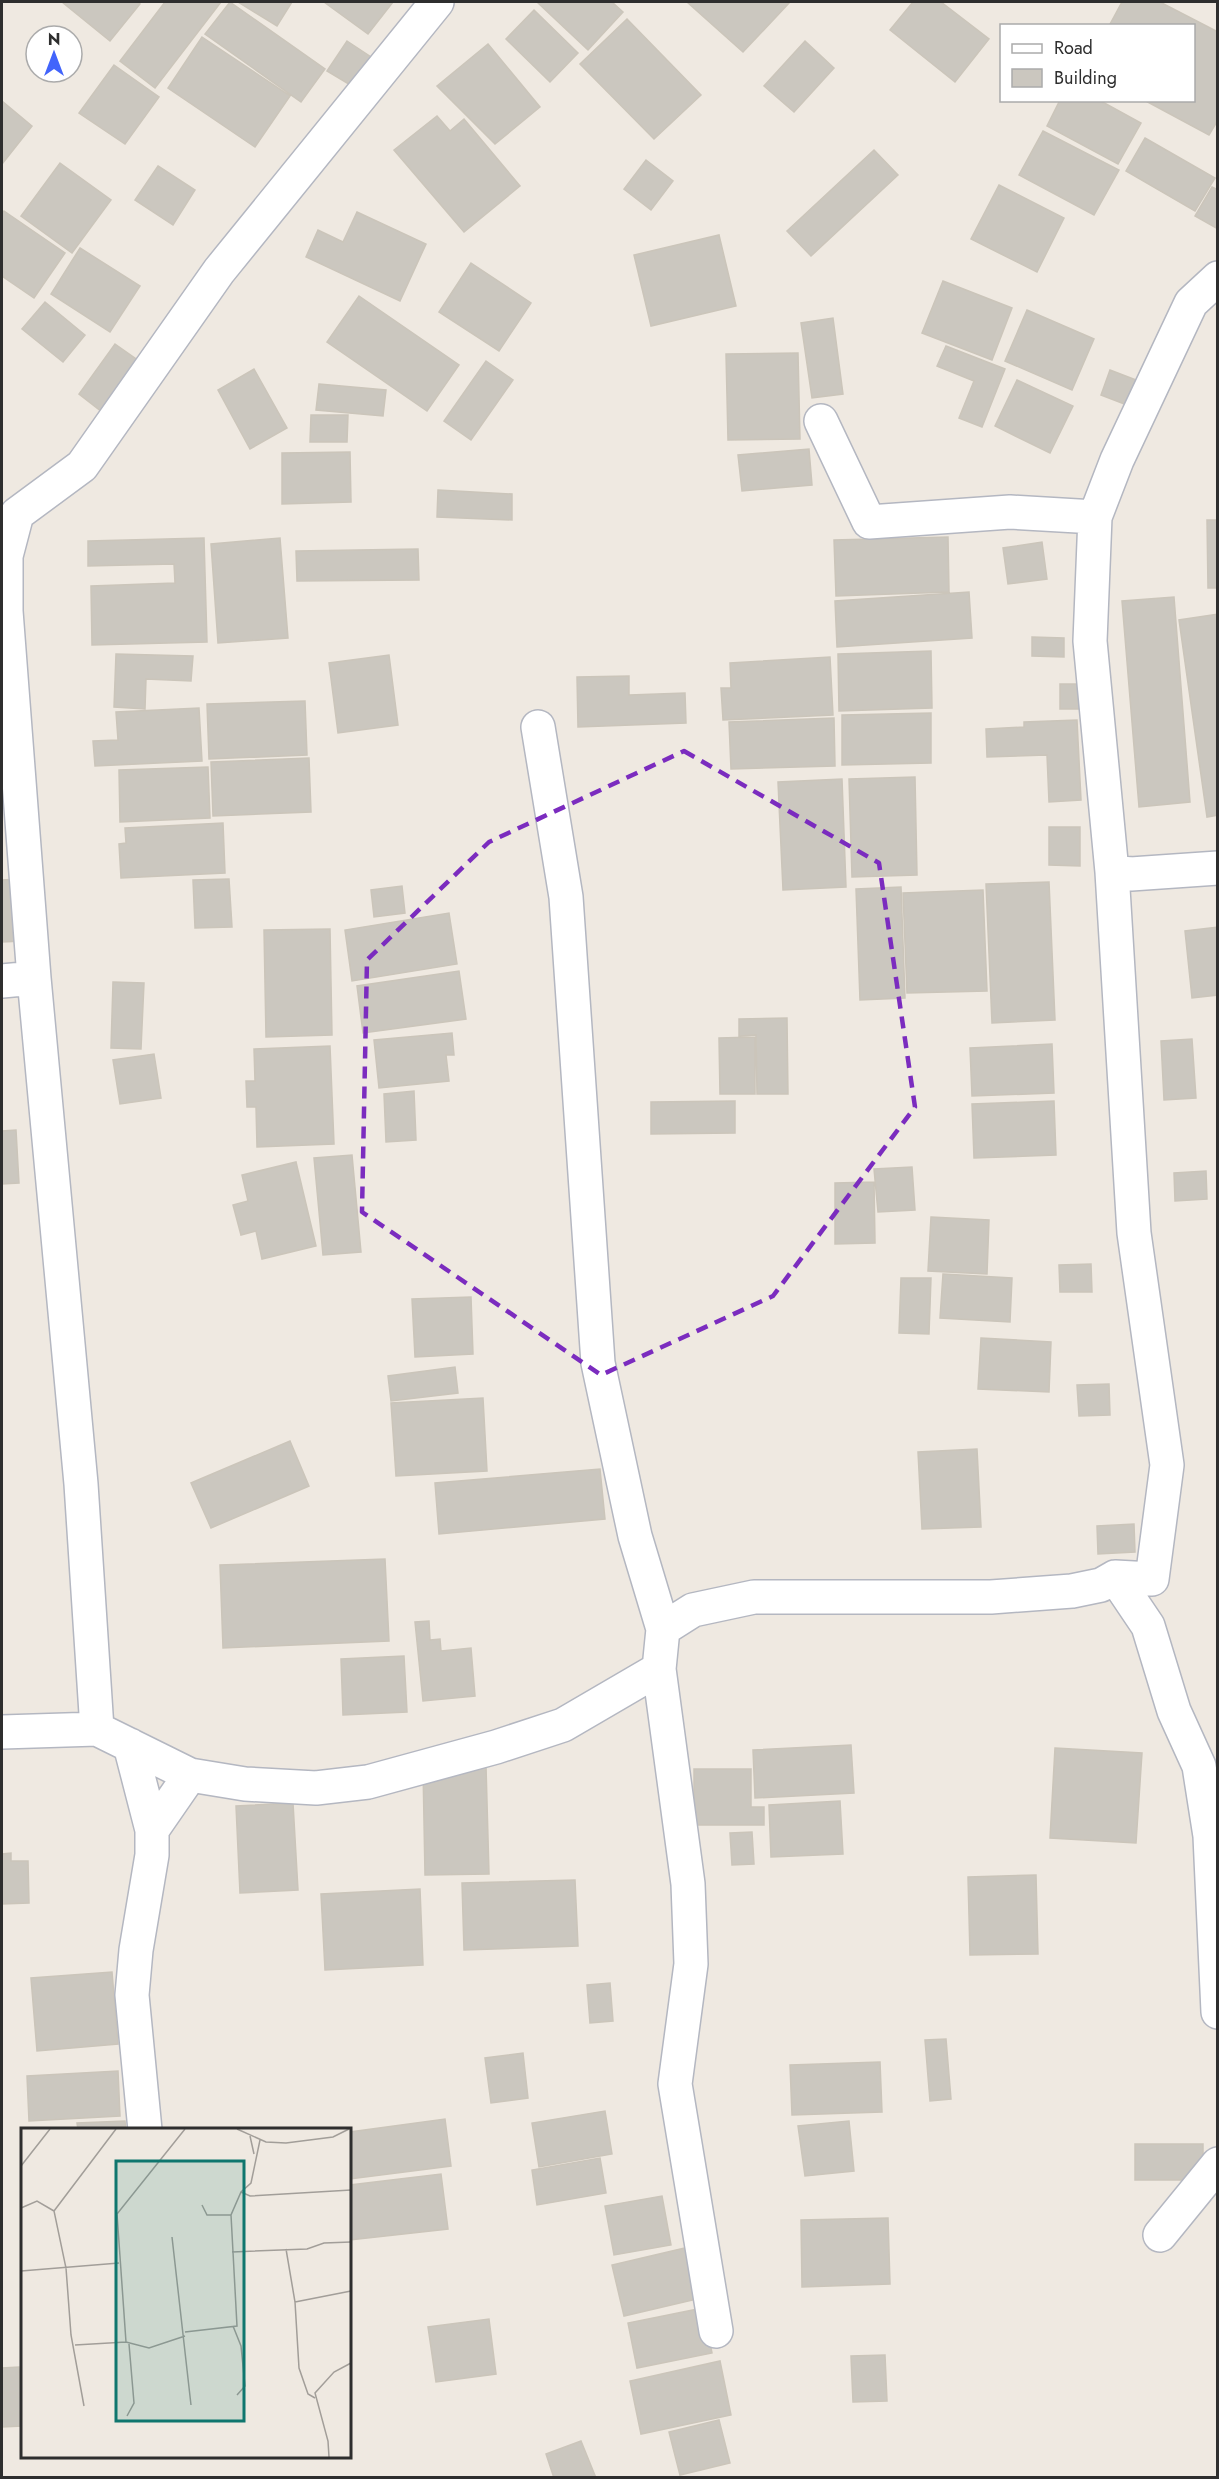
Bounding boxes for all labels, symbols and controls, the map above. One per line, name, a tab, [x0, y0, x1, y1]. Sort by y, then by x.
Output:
north arrow	[24, 24, 84, 84]
legend	[1000, 24, 1195, 102]
text: N	[48, 28, 60, 51]
text: Road	[1054, 35, 1093, 61]
text: Building	[1054, 65, 1117, 91]
inset map	[21, 2128, 351, 2458]

